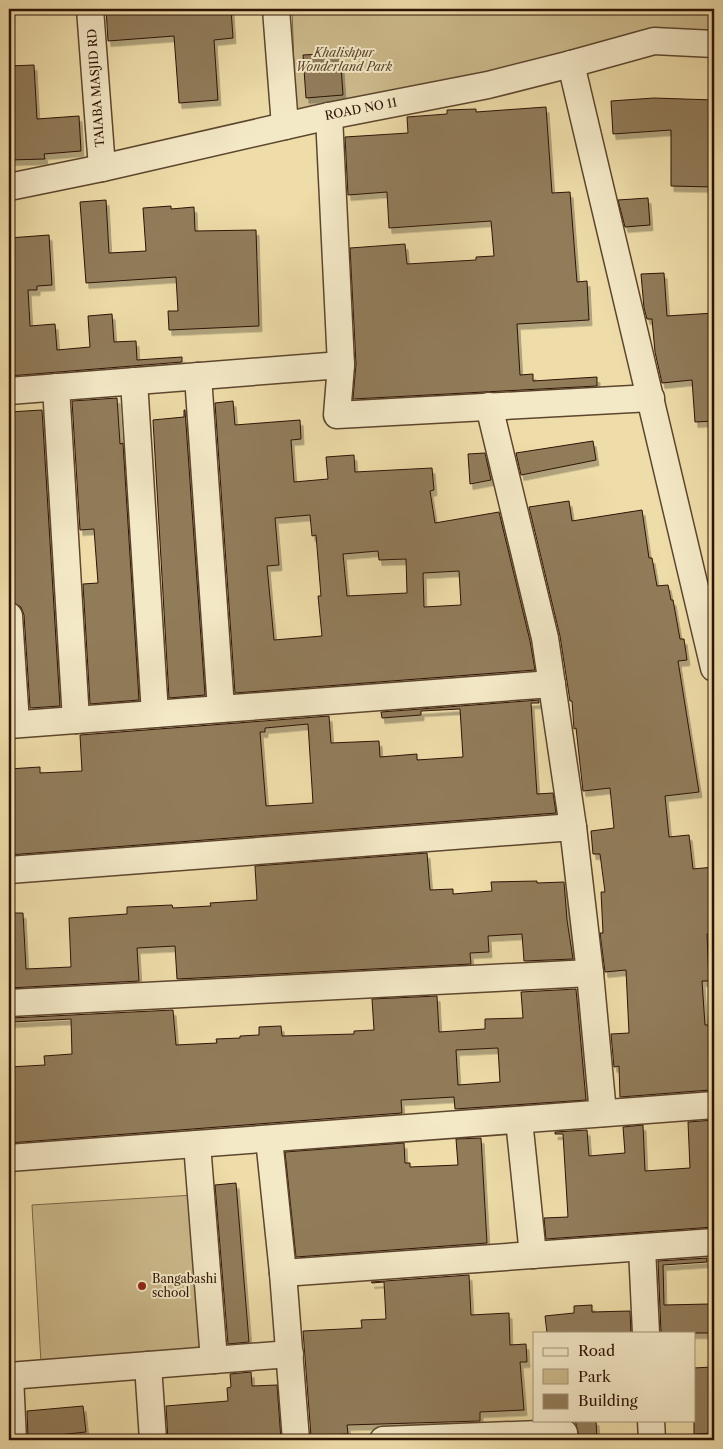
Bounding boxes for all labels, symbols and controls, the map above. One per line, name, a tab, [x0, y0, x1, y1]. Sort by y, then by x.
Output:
street label: TAIABA MASJID RD	[84, 28, 107, 148]
park label: Khalishpur Wonderland Park	[296, 45, 393, 74]
street label: ROAD NO 11	[324, 94, 398, 123]
place label: Bangabashi school	[152, 1271, 217, 1300]
marker: Bangabashi school	[136, 1280, 148, 1292]
legend	[533, 1332, 696, 1422]
text: Road	[578, 1341, 615, 1360]
text: Park	[578, 1367, 612, 1386]
text: Building	[578, 1391, 638, 1410]

